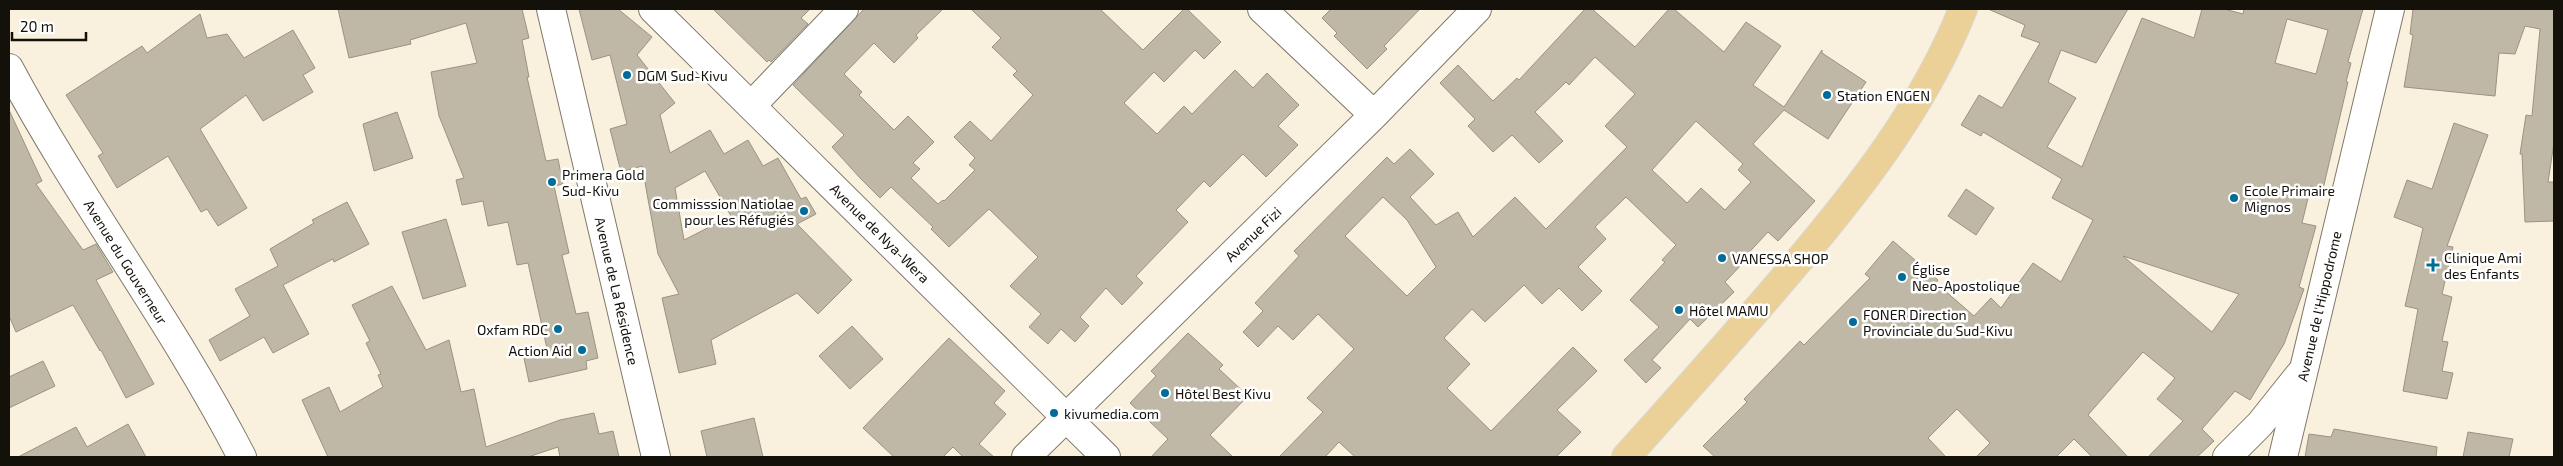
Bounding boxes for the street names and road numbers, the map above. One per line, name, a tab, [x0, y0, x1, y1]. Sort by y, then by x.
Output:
street label: Avenue de Nya-Wera	[827, 180, 933, 286]
street label: Avenue du Gouverneur	[81, 197, 171, 328]
street label: Avenue Fizi	[1221, 203, 1285, 265]
street label: Avenue de La Résidence	[592, 215, 642, 367]
street label: Avenue de l'Hippodrome	[2293, 229, 2345, 383]

